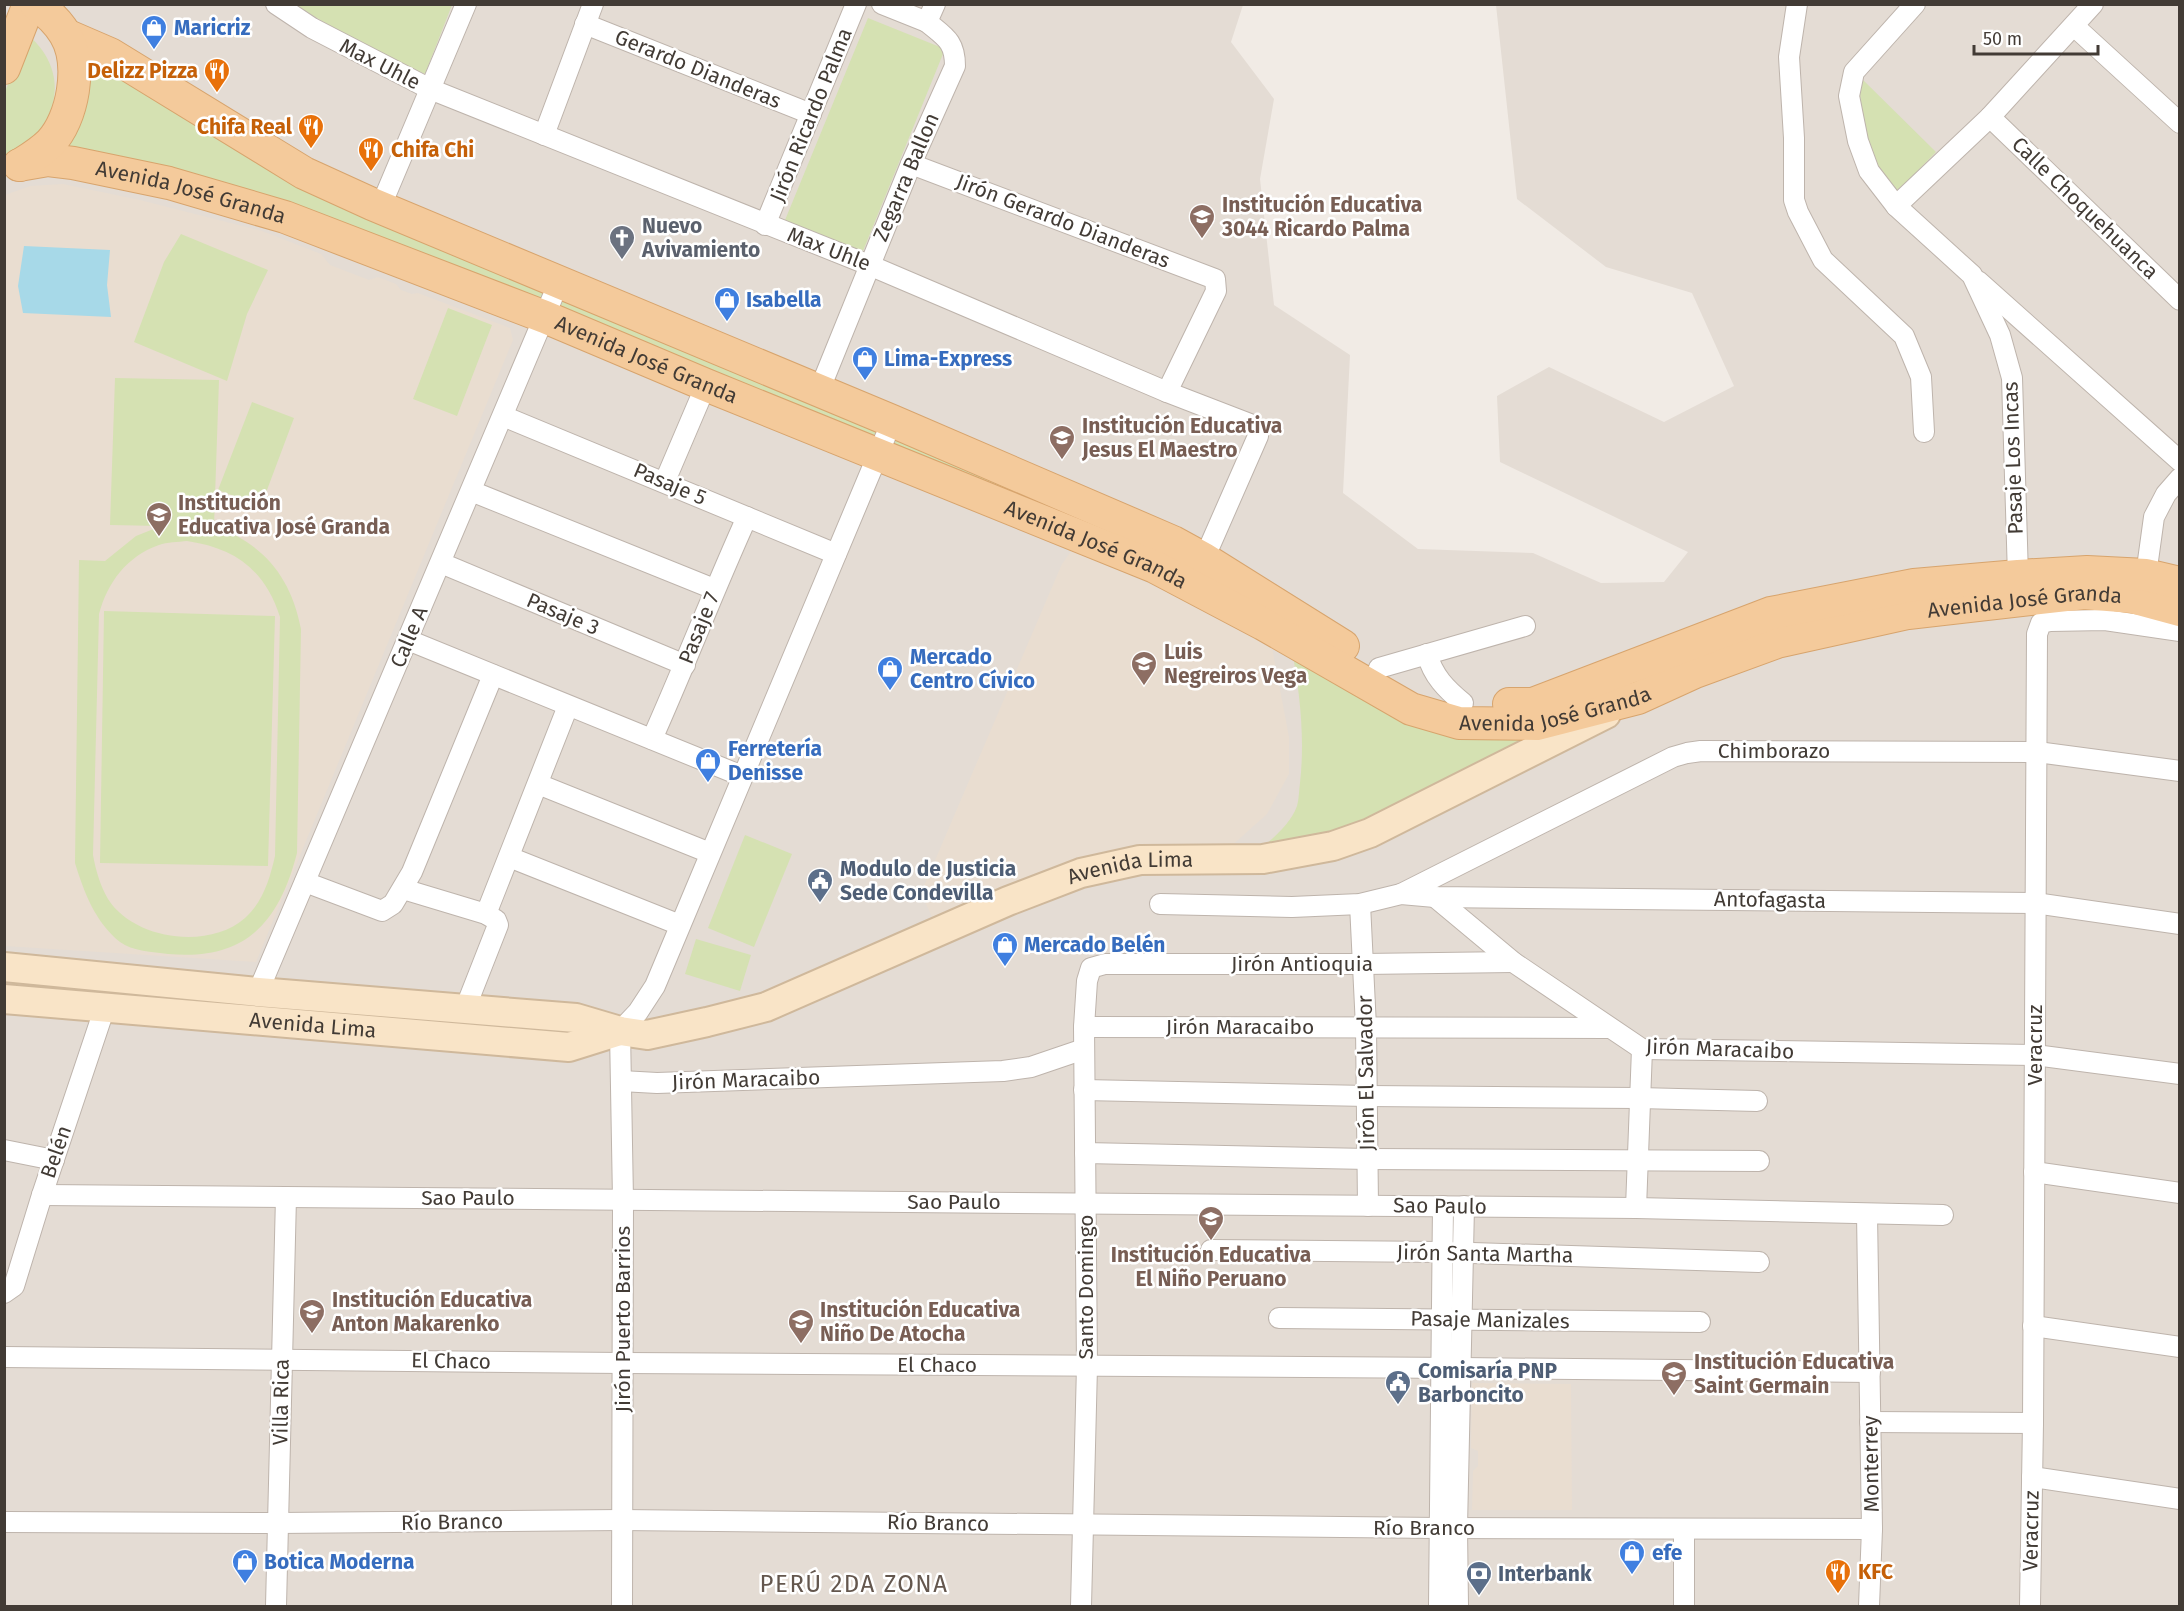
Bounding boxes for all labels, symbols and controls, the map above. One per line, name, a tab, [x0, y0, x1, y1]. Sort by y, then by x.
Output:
shop icon: Maricriz	[139, 13, 169, 51]
place label: Maricriz	[174, 15, 251, 41]
scale bar	[1974, 18, 2098, 56]
street label: Gerardo Dianderas	[611, 24, 785, 114]
street label: Jirón Ricardo Palma	[764, 24, 858, 206]
text: 50 m	[1983, 28, 2022, 50]
street label: Max Uhle	[335, 33, 425, 95]
restaurant icon: Delizz Pizza	[202, 56, 232, 94]
place label: Delizz Pizza	[87, 58, 198, 84]
street label: Zegarra Ballon	[867, 109, 945, 245]
restaurant icon: Chifa Real	[296, 112, 326, 150]
place label: Chifa Real	[197, 114, 293, 140]
street label: Calle Choquehuanca	[2006, 131, 2164, 285]
restaurant icon: Chifa Chi	[356, 135, 386, 173]
place label: Chifa Chi	[391, 137, 474, 163]
street label: Avenida José Granda	[94, 155, 289, 230]
street label: Jirón Gerardo Dianderas	[952, 168, 1174, 274]
place label: Institución Educativa 3044 Ricardo Palma	[1221, 192, 1422, 242]
school or university icon: Institución Educativa 3044 Ricardo Palma	[1187, 202, 1217, 240]
place label: Nuevo Avivamiento	[641, 213, 760, 263]
street label: Max Uhle	[784, 221, 874, 277]
church icon: Nuevo Avivamiento	[607, 223, 637, 261]
shop icon: Isabella	[712, 285, 742, 323]
place label: Isabella	[746, 287, 822, 313]
street label: Avenida José Granda	[551, 310, 741, 409]
shop icon: Lima-Express	[850, 344, 880, 382]
place label: Lima-Express	[884, 346, 1012, 372]
street label: Pasaje Los Incas	[1997, 381, 2029, 535]
place label: Institución Educativa Jesus El Maestro	[1081, 413, 1282, 463]
school or university icon: Institución Educativa Jesus El Maestro	[1047, 423, 1077, 461]
street label: Pasaje 5	[630, 457, 710, 511]
place label: Institución Educativa José Granda	[178, 490, 390, 540]
street label: Avenida José Granda	[1001, 494, 1191, 595]
school or university icon: Institución Educativa José Granda	[144, 500, 174, 538]
street label: Avenida José Granda	[1926, 580, 2123, 624]
street label: Pasaje 3	[523, 587, 603, 641]
street label: Pasaje 7	[673, 588, 725, 668]
street label: Calle A	[385, 602, 433, 672]
place label: Luis Negreiros Vega	[1164, 639, 1307, 689]
place label: Mercado Centro Cívico	[910, 644, 1035, 694]
school or university icon: Luis Negreiros Vega	[1129, 649, 1159, 687]
shop icon: Mercado Centro Cívico	[875, 654, 905, 692]
street label: Avenida José Granda	[1459, 681, 1655, 737]
place label: Ferretería Denisse	[728, 736, 822, 786]
street label: Chimborazo	[1718, 738, 1830, 764]
shop icon: Ferretería Denisse	[693, 746, 723, 784]
street label: Avenida Lima	[1063, 847, 1193, 890]
place label: Modulo de Justicia Sede Condevilla	[840, 856, 1016, 906]
public building icon: Modulo de Justicia Sede Condevilla	[805, 866, 835, 904]
street label: Antofagasta	[1714, 886, 1826, 914]
shop icon: Mercado Belén	[990, 930, 1020, 968]
place label: Mercado Belén	[1024, 932, 1165, 958]
street label: Jirón Antioquia	[1231, 951, 1373, 977]
street label: Jirón El Salvador	[1352, 995, 1380, 1151]
street label: Veracruz	[2022, 1005, 2048, 1085]
street label: Avenida Lima	[248, 1007, 377, 1044]
street label: Jirón Maracaibo	[1166, 1014, 1314, 1040]
street label: Jirón Maracaibo	[1645, 1033, 1795, 1065]
street label: Jirón Maracaibo	[671, 1064, 821, 1096]
street label: Belén	[35, 1122, 77, 1182]
street label: Sao Paulo	[421, 1185, 515, 1211]
street label: Sao Paulo	[907, 1189, 1001, 1215]
street label: Sao Paulo	[1393, 1192, 1487, 1220]
school or university icon: Institución Educativa El Niño Peruano	[1196, 1204, 1226, 1242]
street label: Santo Domingo	[1073, 1214, 1099, 1360]
street label: Jirón Puerto Barrios	[610, 1225, 636, 1412]
street label: Jirón Santa Martha	[1396, 1239, 1574, 1269]
place label: Institución Educativa El Niño Peruano	[1111, 1242, 1311, 1292]
place label: Institución Educativa Anton Makarenko	[331, 1287, 532, 1337]
school or university icon: Institución Educativa Anton Makarenko	[297, 1297, 327, 1335]
place label: Institución Educativa Niño De Atocha	[820, 1297, 1020, 1347]
street label: Pasaje Manizales	[1410, 1306, 1570, 1334]
school or university icon: Institución Educativa Niño De Atocha	[786, 1307, 816, 1345]
street label: El Chaco	[411, 1347, 491, 1375]
place label: Institución Educativa Saint Germain	[1694, 1349, 1894, 1399]
street label: El Chaco	[897, 1352, 977, 1378]
street label: Villa Rica	[267, 1358, 295, 1446]
place label: Comisaría PNP Barboncito	[1418, 1358, 1557, 1408]
school or university icon: Institución Educativa Saint Germain	[1659, 1359, 1689, 1397]
public building icon: Comisaría PNP Barboncito	[1383, 1368, 1413, 1406]
street label: Monterrey	[1857, 1415, 1885, 1513]
street label: Veracruz	[2017, 1490, 2045, 1572]
street label: Río Branco	[401, 1508, 503, 1536]
street label: Río Branco	[887, 1509, 989, 1537]
street label: Río Branco	[1373, 1515, 1475, 1541]
shop icon: efe	[1617, 1538, 1647, 1576]
place label: efe	[1652, 1540, 1683, 1566]
shop icon: Botica Moderna	[230, 1547, 260, 1585]
place label: Botica Moderna	[264, 1549, 415, 1575]
restaurant icon: KFC	[1823, 1557, 1853, 1595]
bank icon: Interbank	[1464, 1559, 1494, 1597]
place label: KFC	[1858, 1559, 1893, 1585]
place label: Interbank	[1498, 1561, 1592, 1587]
district label: PERÚ 2DA ZONA	[760, 1569, 948, 1598]

